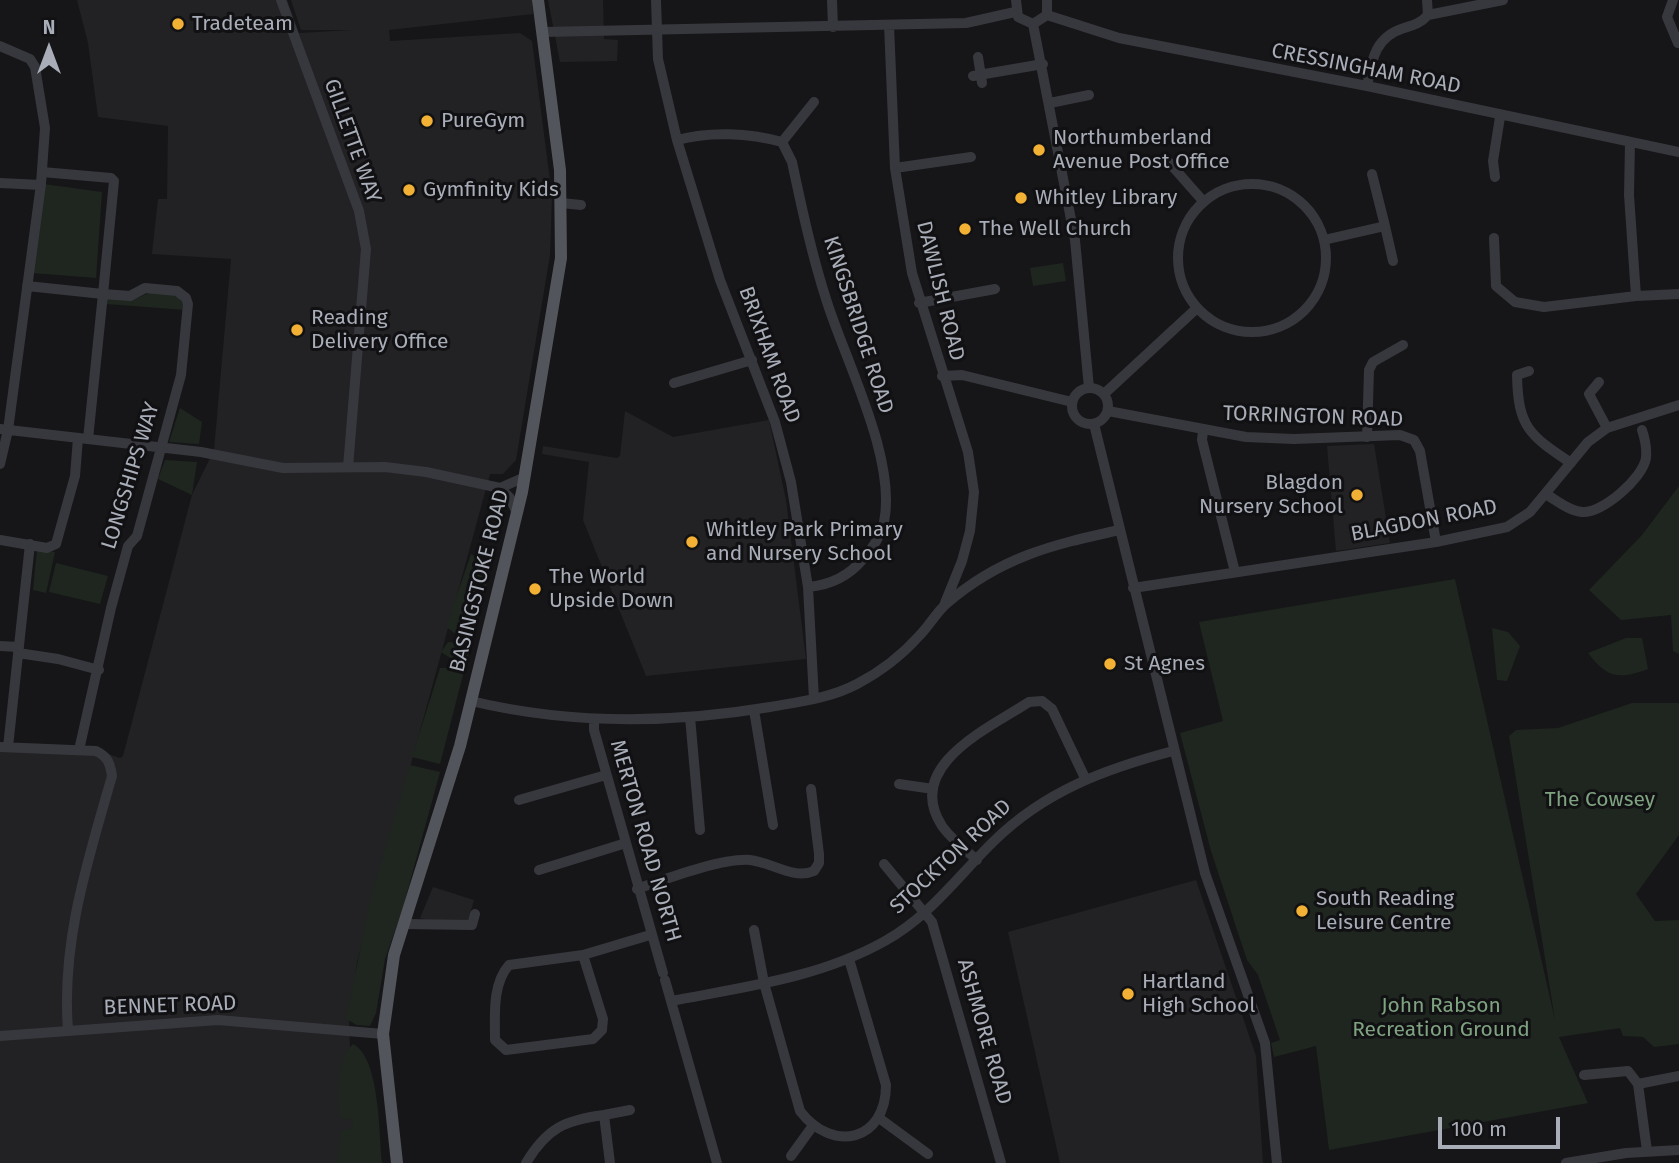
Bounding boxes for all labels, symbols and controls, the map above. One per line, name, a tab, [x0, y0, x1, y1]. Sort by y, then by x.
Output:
place label: Tradeteam	[192, 11, 293, 37]
north arrow	[14, 14, 84, 84]
text: N	[43, 16, 55, 39]
marker: Tradeteam	[170, 16, 186, 32]
street label: CRESSINGHAM ROAD	[1269, 38, 1463, 100]
street label: GILLETTE WAY	[318, 76, 386, 206]
place label: PureGym	[441, 108, 525, 134]
marker: PureGym	[419, 113, 435, 129]
place label: Northumberland Avenue Post Office	[1053, 125, 1230, 175]
marker: Northumberland Avenue Post Office	[1031, 142, 1047, 158]
place label: Gymfinity Kids	[423, 177, 559, 203]
marker: Gymfinity Kids	[401, 182, 417, 198]
place label: Whitley Library	[1035, 185, 1177, 211]
marker: Whitley Library	[1013, 190, 1029, 206]
place label: The Well Church	[979, 216, 1132, 242]
street label: DAWLISH ROAD	[910, 219, 970, 363]
marker: The Well Church	[957, 221, 973, 237]
street label: KINGSBRIDGE ROAD	[817, 233, 899, 417]
street label: BRIXHAM ROAD	[733, 283, 805, 427]
place label: Reading Delivery Office	[311, 305, 448, 355]
marker: Reading Delivery Office	[289, 322, 305, 338]
street label: LONGSHIPS WAY	[97, 400, 165, 552]
street label: TORRINGTON ROAD	[1222, 401, 1404, 433]
place label: Blagdon Nursery School	[1199, 470, 1343, 520]
street label: BASINGSTOKE ROAD	[445, 487, 515, 675]
marker: Blagdon Nursery School	[1349, 487, 1365, 503]
street label: BLAGDON ROAD	[1349, 494, 1499, 548]
place label: Whitley Park Primary and Nursery School	[706, 517, 903, 567]
marker: Whitley Park Primary and Nursery School	[684, 534, 700, 550]
place label: The World Upside Down	[549, 564, 674, 614]
marker: The World Upside Down	[527, 581, 543, 597]
place label: St Agnes	[1124, 651, 1205, 677]
marker: St Agnes	[1102, 656, 1118, 672]
street label: MERTON ROAD NORTH	[604, 737, 686, 945]
park label: The Cowsey	[1545, 787, 1655, 813]
street label: STOCKTON ROAD	[885, 794, 1017, 920]
place label: South Reading Leisure Centre	[1316, 886, 1454, 936]
marker: South Reading Leisure Centre	[1294, 903, 1310, 919]
street label: ASHMORE ROAD	[951, 956, 1017, 1108]
place label: Hartland High School	[1142, 969, 1255, 1019]
marker: Hartland High School	[1120, 986, 1136, 1002]
street label: BENNET ROAD	[103, 991, 237, 1021]
park label: John Rabson Recreation Ground	[1352, 993, 1530, 1043]
scale bar	[1441, 1104, 1564, 1148]
text: 100 m	[1451, 1116, 1507, 1142]

